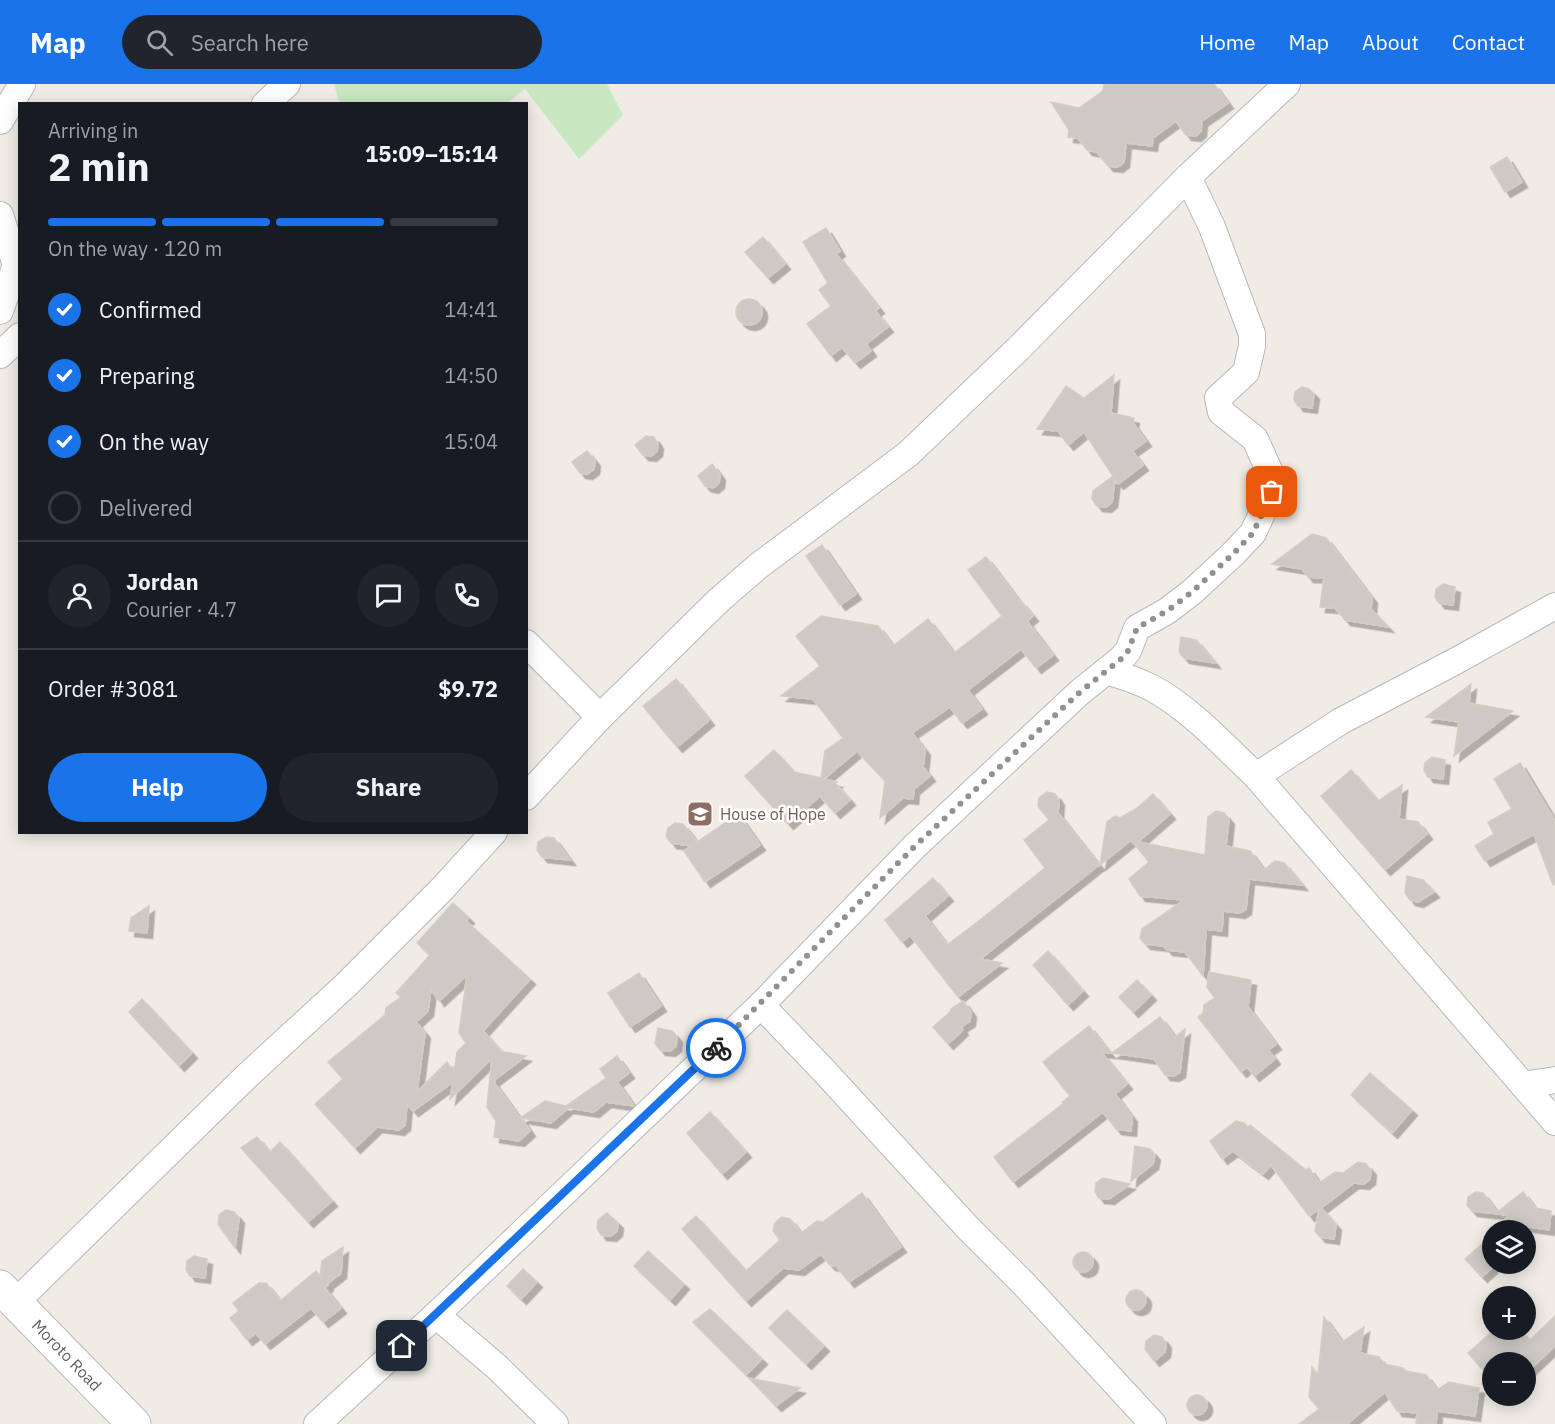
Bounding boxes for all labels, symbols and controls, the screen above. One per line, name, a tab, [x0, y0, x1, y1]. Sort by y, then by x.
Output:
search box	[122, 15, 542, 69]
text: Map	[30, 24, 86, 61]
icon: search	[143, 26, 176, 59]
text: Search here	[191, 28, 309, 57]
text: Home	[1199, 28, 1256, 56]
text: Map	[1289, 28, 1329, 56]
text: About	[1362, 28, 1419, 56]
text: Contact	[1452, 28, 1525, 56]
text: Arriving in	[48, 117, 138, 144]
text: 15:09–15:14	[365, 139, 498, 168]
text: 2 min	[48, 141, 150, 192]
text: On the way · 120 m	[48, 235, 222, 262]
icon: check	[48, 293, 81, 326]
text: Confirmed	[99, 295, 202, 324]
text: 14:41	[444, 296, 498, 323]
icon: check	[48, 359, 81, 392]
text: Preparing	[99, 361, 194, 390]
text: 14:50	[444, 362, 498, 389]
icon: check	[48, 425, 81, 458]
text: On the way	[99, 427, 209, 456]
text: 15:04	[444, 428, 498, 455]
pin	[1246, 466, 1297, 517]
icon: bag	[1255, 475, 1288, 508]
text: Delivered	[99, 493, 193, 522]
button: person	[48, 564, 111, 627]
button: chat	[357, 564, 420, 627]
button: phone	[435, 564, 498, 627]
text: Jordan	[126, 567, 199, 596]
text: Courier · 4.7	[126, 596, 237, 623]
text: Order #3081	[48, 674, 178, 703]
text: $9.72	[438, 674, 498, 703]
button: Help	[48, 753, 267, 822]
button: Share	[279, 753, 498, 822]
school or university icon: House of Hope	[685, 799, 715, 829]
place label: House of Hope	[720, 804, 826, 824]
courier	[686, 1018, 746, 1078]
icon: bike	[700, 1032, 733, 1065]
map controls	[1482, 1220, 1536, 1406]
button: layers	[1482, 1220, 1536, 1274]
button: +	[1482, 1286, 1536, 1340]
street label: Moroto Road	[28, 1315, 106, 1395]
pin	[376, 1320, 427, 1371]
icon: home	[385, 1329, 418, 1362]
button: −	[1482, 1352, 1536, 1406]

